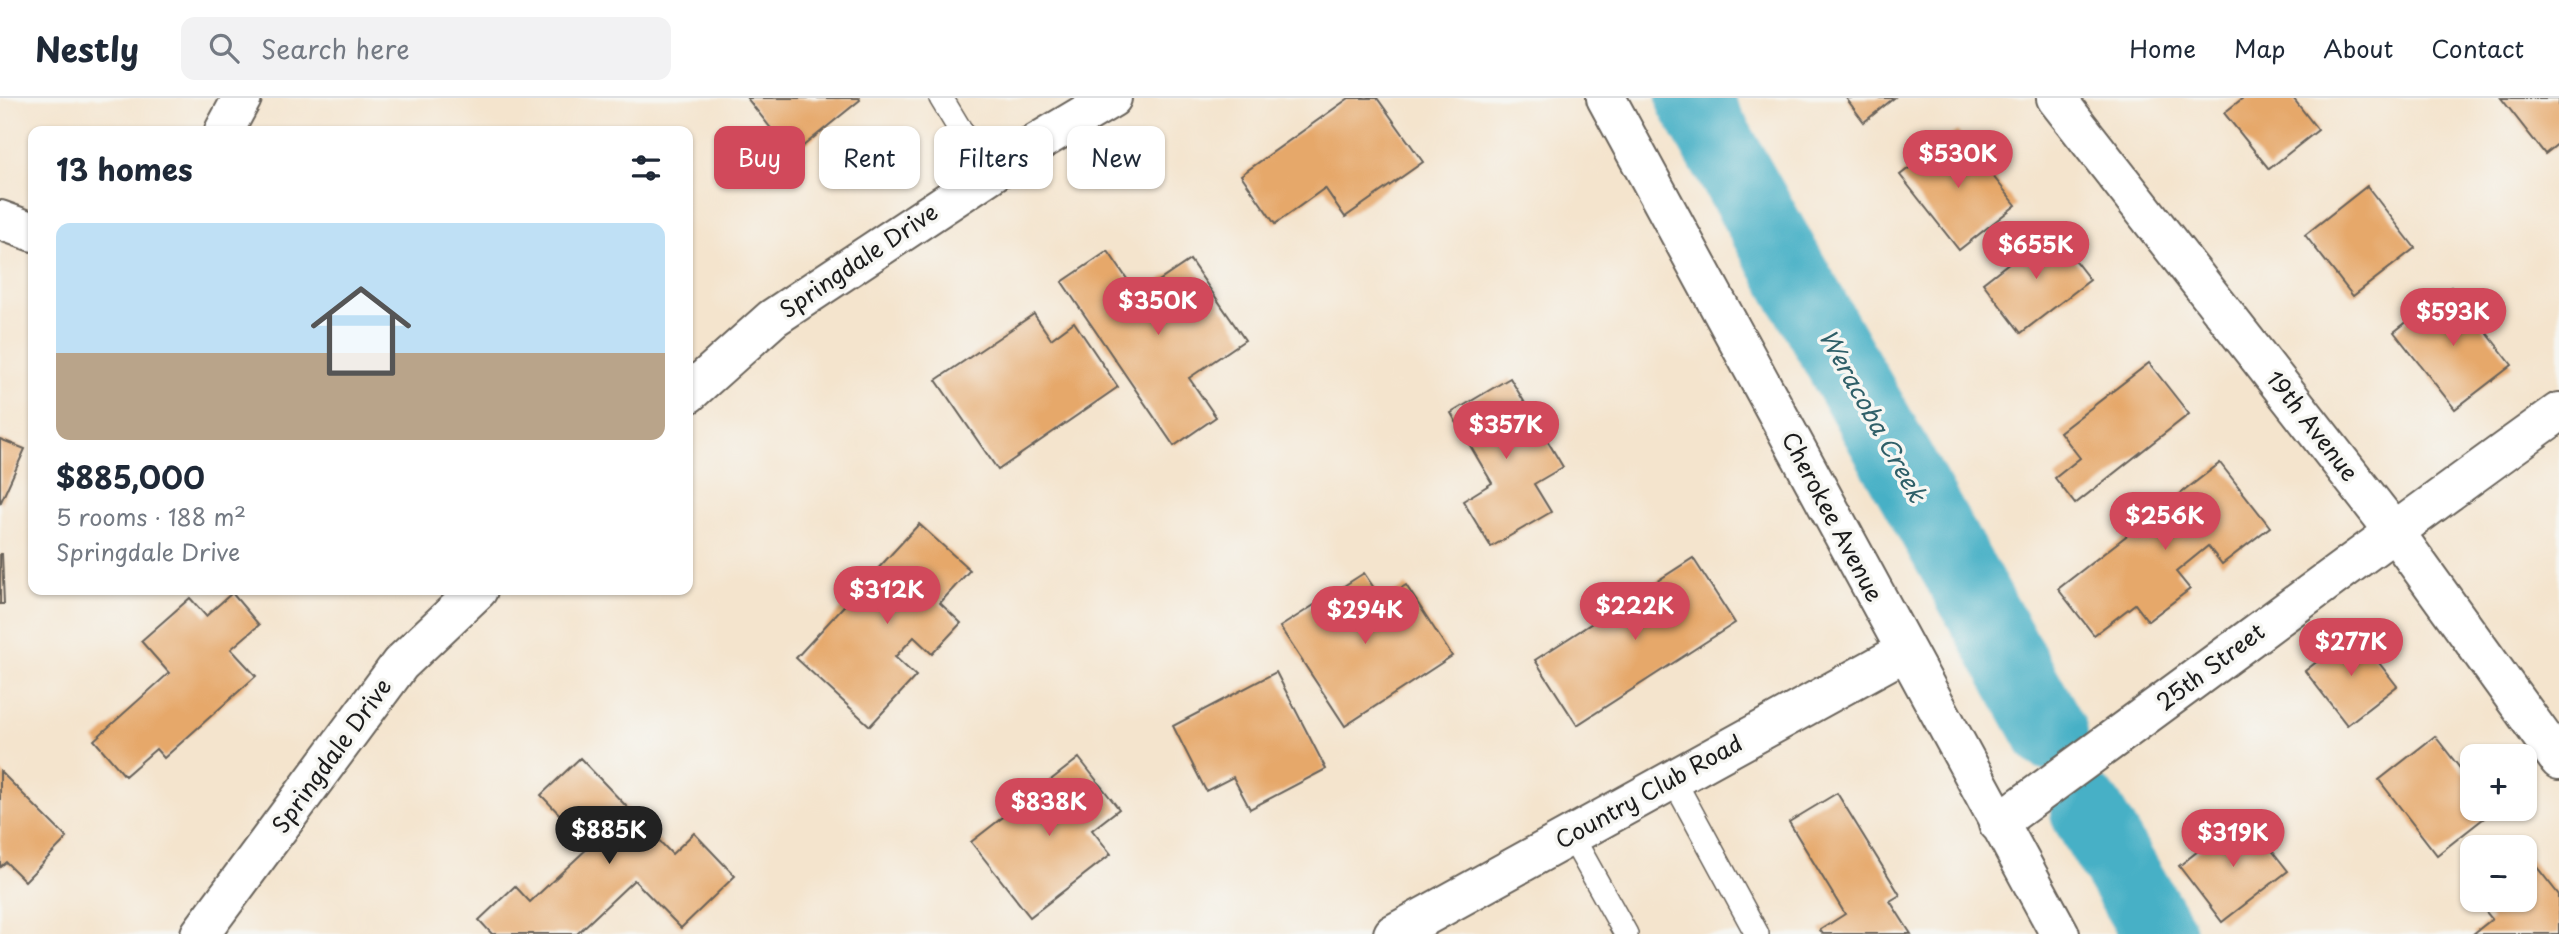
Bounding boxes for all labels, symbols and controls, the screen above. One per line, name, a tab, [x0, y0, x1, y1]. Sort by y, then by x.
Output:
search box	[181, 17, 671, 80]
text: Nestly	[35, 23, 139, 73]
icon: search	[205, 29, 243, 67]
text: Search here	[261, 29, 410, 68]
text: Home	[2129, 30, 2196, 66]
text: Map	[2234, 30, 2285, 66]
text: About	[2323, 30, 2393, 66]
text: Contact	[2431, 30, 2524, 66]
chip: Buy	[714, 126, 805, 189]
chip: Rent	[819, 126, 920, 189]
chip: Filters	[934, 126, 1053, 189]
chip: New	[1067, 126, 1165, 189]
pin: $530K	[1909, 130, 2007, 190]
text: $530K	[1919, 135, 1997, 170]
text: 13 homes	[56, 146, 193, 191]
icon: filters	[627, 149, 665, 187]
street label: Springdale Drive	[772, 194, 944, 326]
pin: $655K	[1987, 222, 2085, 281]
text: $655K	[1998, 226, 2074, 261]
icon: home	[298, 268, 424, 394]
pin: $350K	[1109, 278, 1207, 337]
text: $350K	[1119, 282, 1197, 317]
pin: $593K	[2404, 288, 2502, 348]
text: $593K	[2416, 293, 2490, 328]
water label: Weracoba Creek	[1811, 322, 1937, 509]
street label: 19th Avenue	[2259, 362, 2368, 488]
pin: $357K	[1457, 402, 1555, 461]
text: $357K	[1469, 406, 1543, 441]
street label: Cherokee Avenue	[1774, 425, 1893, 608]
text: $885,000	[56, 454, 205, 499]
pin: $256K	[2116, 492, 2214, 552]
text: $256K	[2126, 497, 2204, 532]
text: 5 rooms · 188 m²	[56, 499, 246, 534]
text: Springdale Drive	[56, 534, 240, 569]
pin: $312K	[838, 566, 936, 626]
text: $312K	[850, 571, 924, 606]
pin: $222K	[1586, 582, 1684, 642]
pin: $294K	[1316, 587, 1414, 646]
text: $222K	[1596, 587, 1674, 622]
text: $294K	[1327, 591, 1403, 626]
street label: 25th Street	[2149, 613, 2272, 718]
pin: $277K	[2302, 618, 2400, 678]
text: $277K	[2315, 623, 2387, 658]
street label: Springdale Drive	[262, 670, 399, 840]
street label: Country Club Road	[1548, 725, 1748, 857]
map controls	[2460, 744, 2537, 912]
button: +	[2460, 744, 2537, 821]
pin: $838K	[1000, 778, 1098, 838]
text: $838K	[1011, 783, 1087, 818]
pin: $885K	[560, 806, 658, 866]
pin: $319K	[2184, 810, 2282, 869]
text: $885K	[571, 811, 647, 846]
text: $319K	[2198, 814, 2268, 849]
button: −	[2460, 835, 2537, 912]

